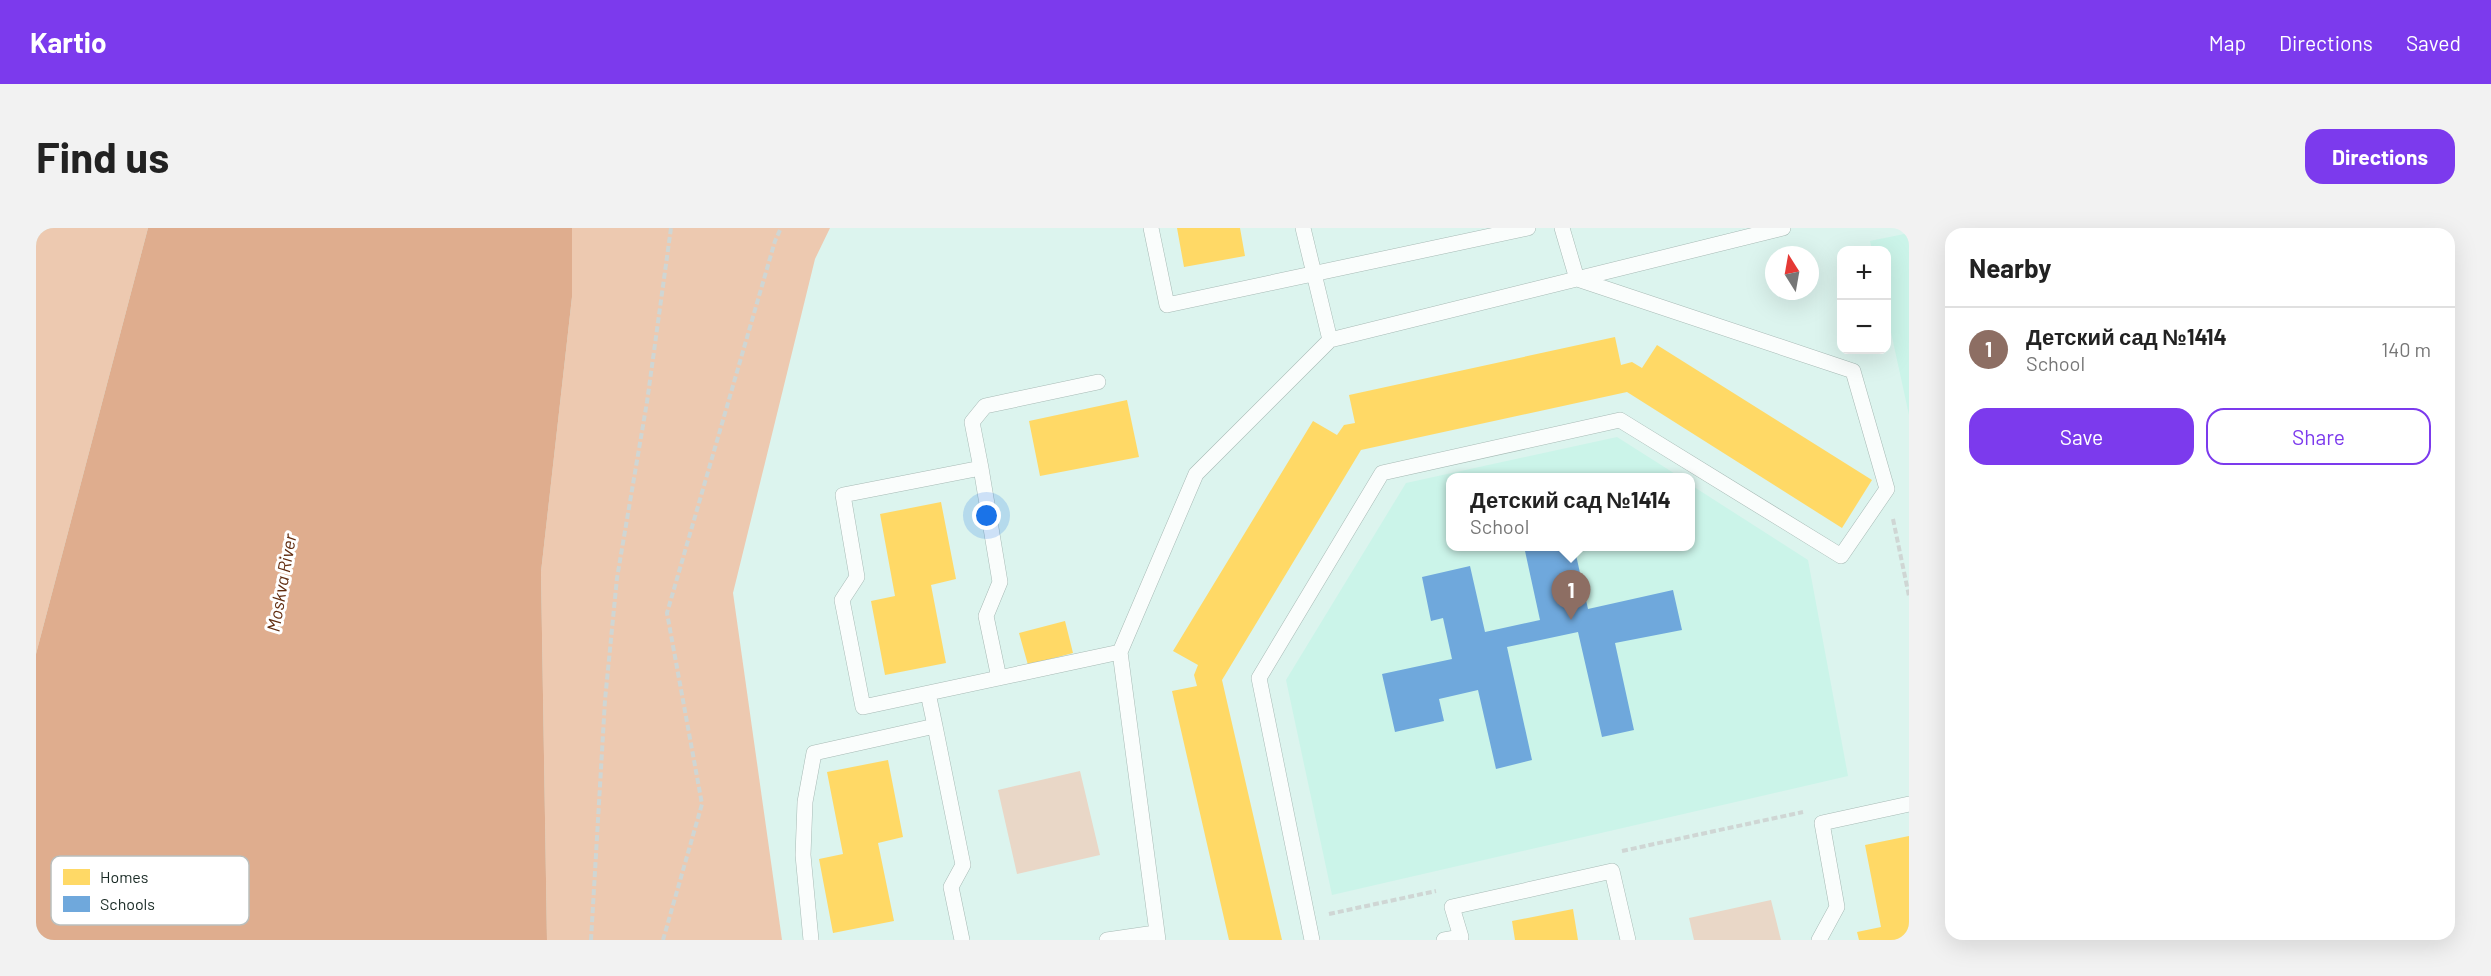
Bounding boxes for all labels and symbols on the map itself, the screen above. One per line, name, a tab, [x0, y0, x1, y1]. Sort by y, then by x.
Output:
north arrow	[1765, 246, 1819, 300]
your location	[972, 501, 1001, 530]
water label: Moskva River	[262, 532, 301, 633]
pin: 1	[1552, 570, 1591, 620]
legend	[51, 856, 249, 925]
text: Homes	[100, 867, 148, 886]
text: Schools	[100, 894, 155, 913]

